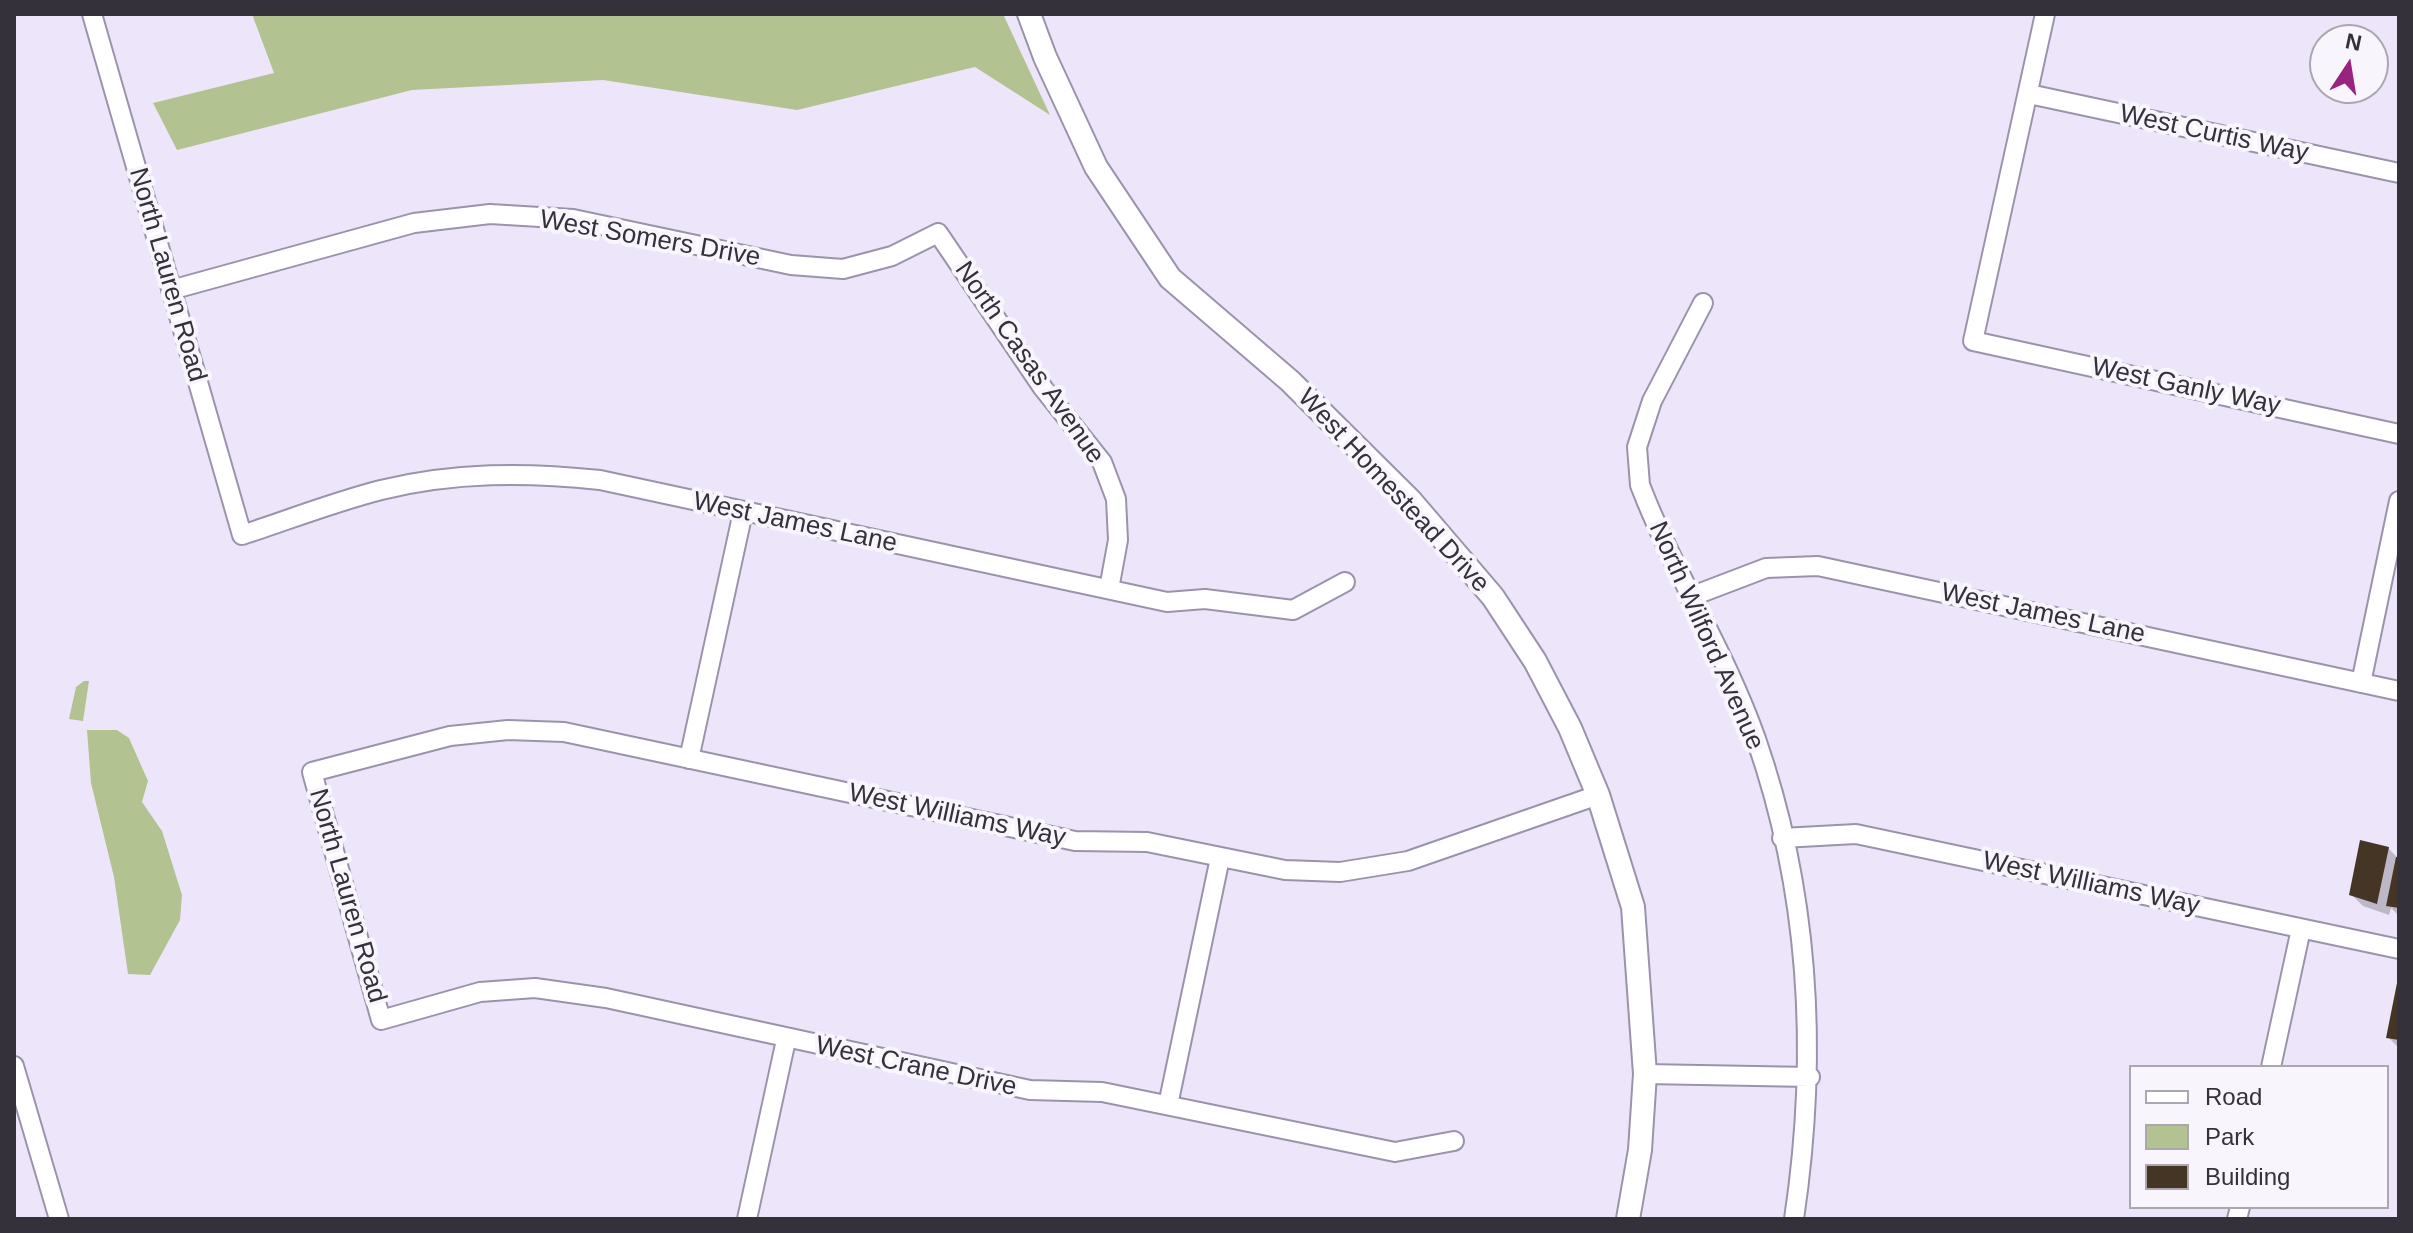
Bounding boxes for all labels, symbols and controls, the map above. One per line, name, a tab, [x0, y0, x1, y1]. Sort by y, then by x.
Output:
north arrow	[2309, 24, 2389, 104]
text: N	[2343, 28, 2364, 56]
street label: West Curtis Way	[2117, 99, 2311, 169]
street label: North Lauren Road	[122, 164, 212, 386]
street label: West Somers Drive	[537, 204, 763, 274]
street label: North Casas Avenue	[948, 256, 1110, 470]
street label: West Ganly Way	[2089, 352, 2283, 422]
street label: West Homestead Drive	[1291, 383, 1495, 599]
street label: West James Lane	[690, 486, 900, 560]
street label: North Wilford Avenue	[1642, 517, 1770, 755]
street label: West James Lane	[1938, 577, 2148, 651]
street label: West Williams Way	[846, 778, 1068, 854]
street label: North Lauren Road	[302, 785, 392, 1007]
street label: West Williams Way	[1980, 846, 2202, 922]
street label: West Crane Drive	[813, 1030, 1019, 1104]
legend	[2129, 1065, 2389, 1209]
text: Road	[2205, 1083, 2262, 1110]
text: Park	[2205, 1123, 2254, 1150]
text: Building	[2205, 1163, 2290, 1190]

